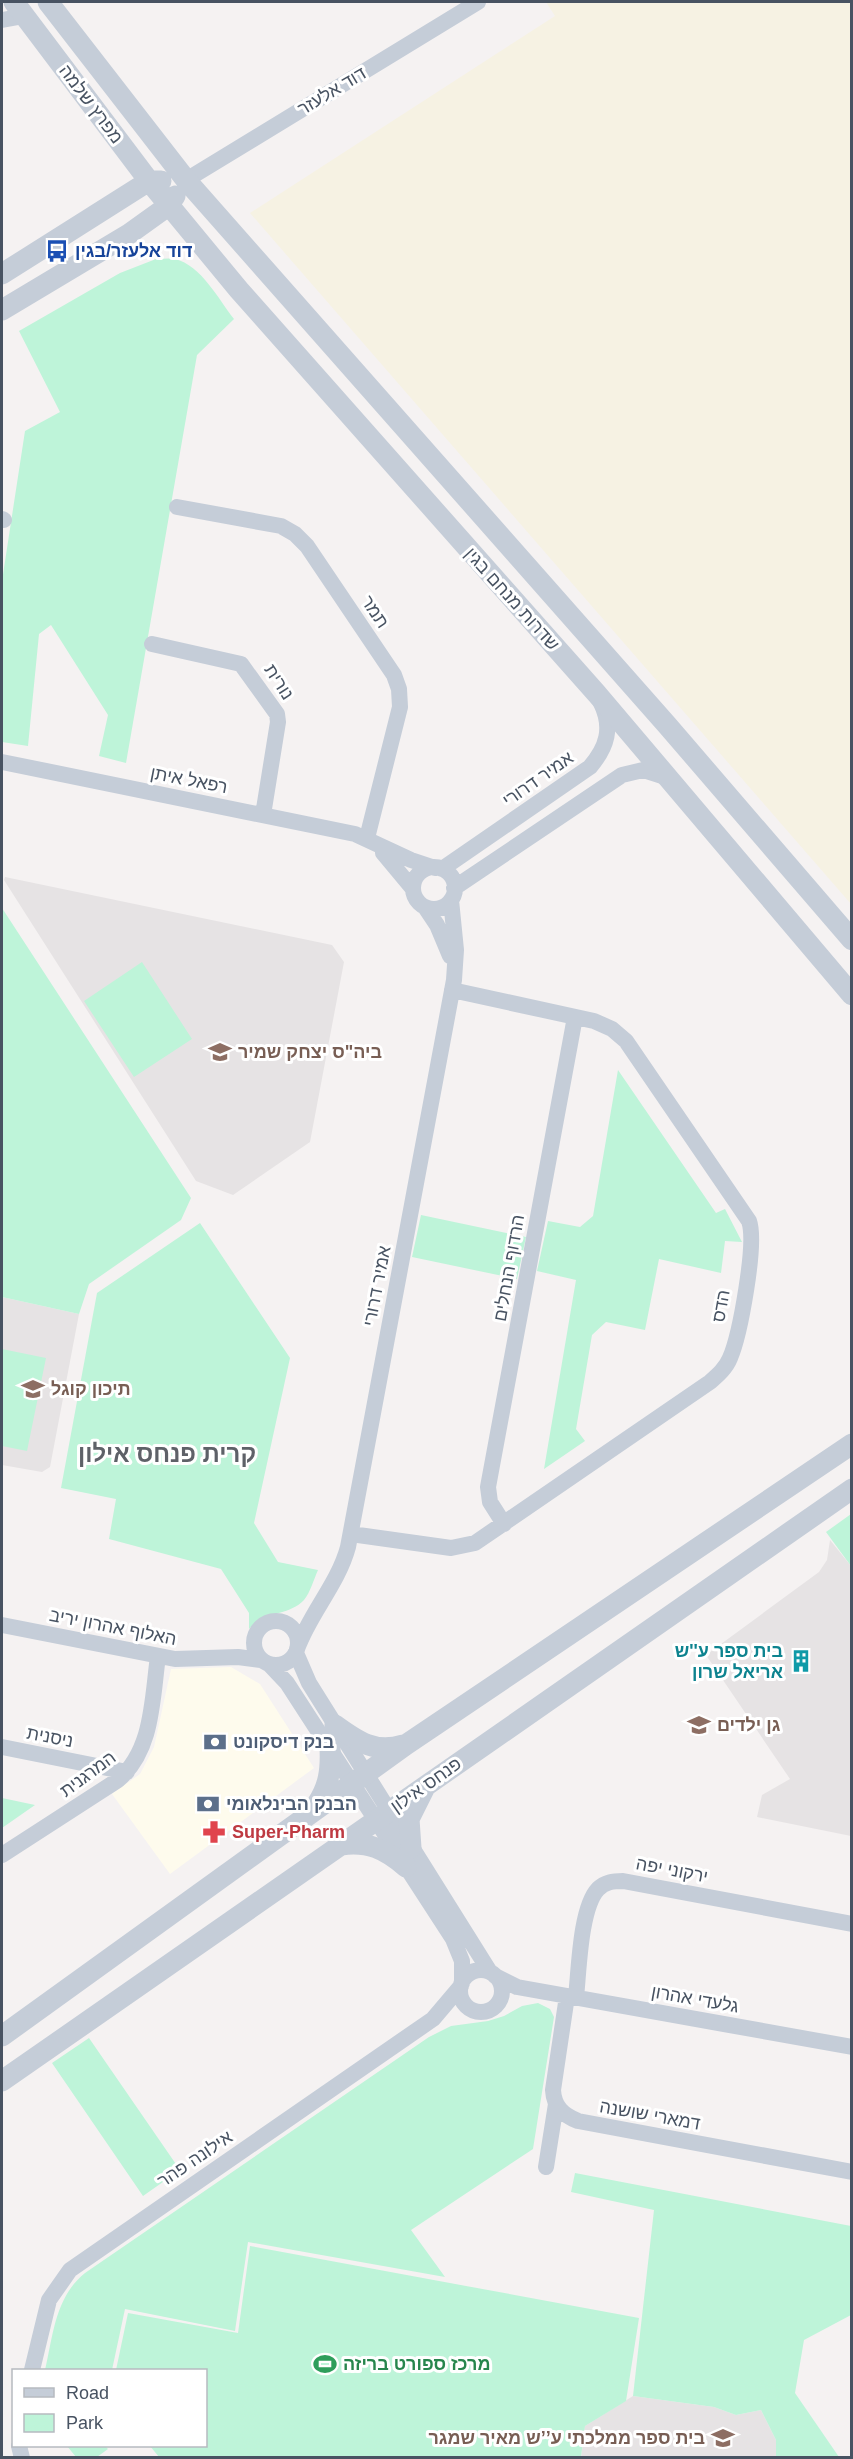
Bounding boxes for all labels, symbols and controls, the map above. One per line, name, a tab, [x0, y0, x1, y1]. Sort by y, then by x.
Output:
street label: מפרץ שלמה	[55, 61, 127, 147]
street label: דוד אלעזר	[294, 63, 370, 119]
bus stop icon: דוד אלעזר/בגין	[44, 238, 70, 264]
place label: דוד אלעזר/בגין	[75, 241, 193, 261]
street label: שדרות מנחם בגין	[461, 544, 563, 654]
street label: תמר	[357, 592, 393, 632]
street label: נורית	[260, 661, 298, 703]
street label: אמיר דרורי	[499, 747, 578, 811]
street label: רפאל איתן	[149, 763, 229, 797]
school or university icon: ביה"ס יצחק שמיר	[207, 1039, 233, 1065]
place label: ביה"ס יצחק שמיר	[238, 1042, 382, 1062]
street label: הרדוף הנחלים	[490, 1213, 528, 1323]
street label: אמיר דרורי	[359, 1243, 395, 1328]
street label: הדס	[708, 1288, 734, 1324]
school or university icon: תיכון קוגל	[20, 1376, 46, 1402]
place label: תיכון קוגל	[51, 1379, 131, 1399]
district label: קרית פנחס אילון	[78, 1440, 256, 1467]
street label: האלוף אהרון יריב	[48, 1605, 178, 1649]
place label: בית ספר ע''ש אריאל שרון	[675, 1641, 783, 1682]
building icon: בית ספר ע''ש אריאל שרון	[788, 1648, 814, 1674]
school or university icon: גן ילדים	[686, 1712, 712, 1738]
place label: גן ילדים	[717, 1715, 781, 1735]
street label: ניסנית	[25, 1723, 75, 1751]
bank icon: בנק דיסקונט	[202, 1729, 228, 1755]
place label: בנק דיסקונט	[233, 1732, 334, 1752]
street label: המרגנית	[56, 1747, 120, 1801]
street label: פנחס אילון	[387, 1753, 465, 1817]
bank icon: הבנק הבינלאומי	[195, 1791, 221, 1817]
place label: הבנק הבינלאומי	[226, 1794, 357, 1814]
pharmacy icon: Super-Pharm	[201, 1819, 227, 1845]
place label: Super-Pharm	[232, 1822, 345, 1842]
street label: ירקוני יפה	[634, 1853, 710, 1887]
street label: גלעדי אהרון	[650, 1981, 741, 2017]
street label: דמארי שושנה	[598, 2096, 702, 2134]
street label: אילונה פהר	[154, 2126, 237, 2191]
sports icon: מרכז ספורט בריזה	[312, 2351, 338, 2377]
place label: מרכז ספורט בריזה	[343, 2354, 490, 2374]
legend	[12, 2369, 207, 2447]
text: Road	[66, 2383, 109, 2403]
text: Park	[66, 2413, 104, 2433]
school or university icon: בית ספר ממלכתי ע’’ש מאיר שמגר	[710, 2425, 736, 2451]
place label: בית ספר ממלכתי ע’’ש מאיר שמגר	[428, 2428, 705, 2448]

